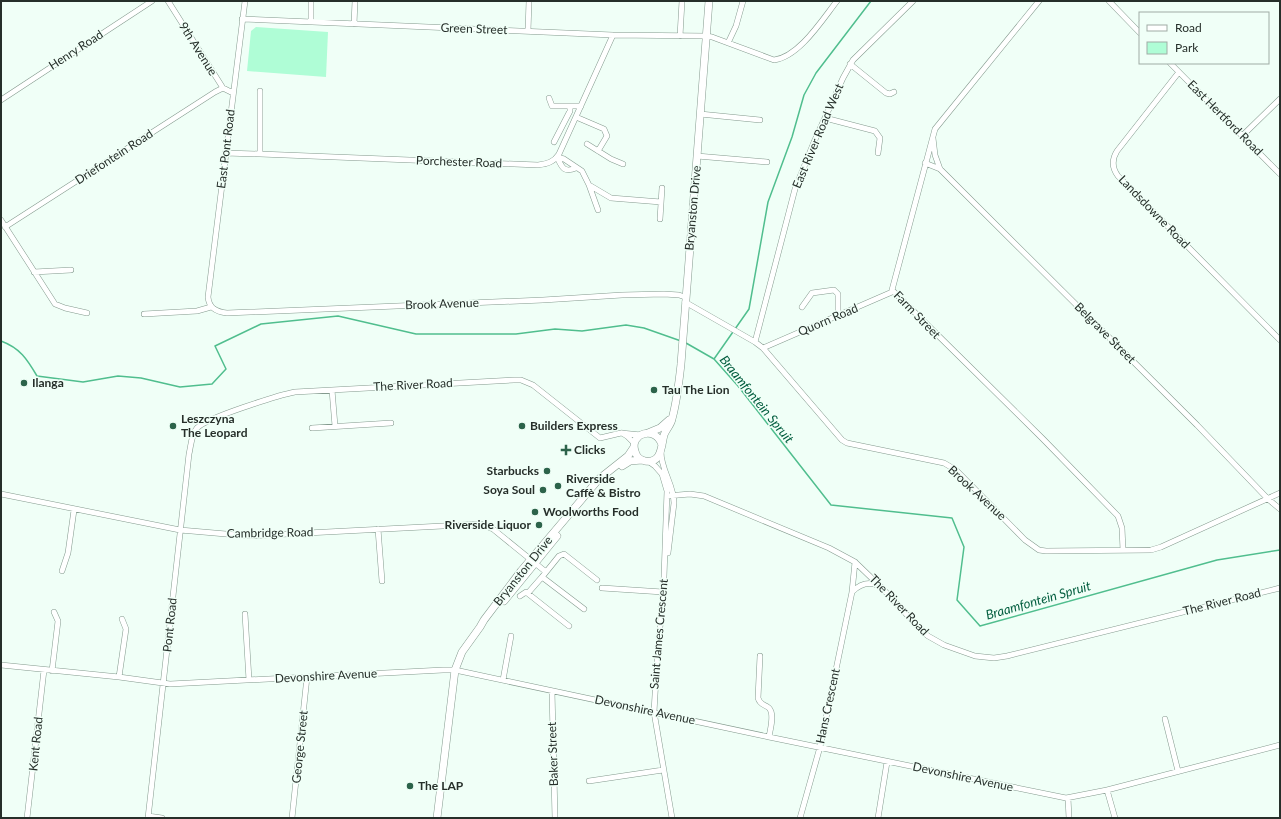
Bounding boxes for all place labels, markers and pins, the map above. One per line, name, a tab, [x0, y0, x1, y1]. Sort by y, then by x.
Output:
place label: Ilanga	[32, 375, 64, 390]
marker: Ilanga	[19, 378, 29, 388]
place label: Tau The Lion	[662, 382, 730, 397]
marker: Tau The Lion	[649, 385, 659, 395]
place label: Leszczyna The Leopard	[181, 411, 248, 440]
place label: Builders Express	[530, 418, 618, 433]
marker: Leszczyna The Leopard	[168, 421, 178, 431]
marker: Builders Express	[517, 421, 527, 431]
place label: Clicks	[574, 442, 605, 457]
marker: Clicks	[561, 445, 571, 455]
place label: Starbucks	[487, 463, 539, 478]
marker: Starbucks	[542, 466, 552, 476]
place label: Riverside Caffè & Bistro	[566, 471, 641, 500]
marker: Riverside Caffè & Bistro	[553, 481, 563, 491]
place label: Soya Soul	[483, 482, 535, 497]
marker: Soya Soul	[538, 485, 548, 495]
place label: Woolworths Food	[543, 504, 639, 519]
marker: Woolworths Food	[530, 507, 540, 517]
place label: Riverside Liquor	[445, 517, 532, 532]
marker: Riverside Liquor	[534, 520, 544, 530]
place label: The LAP	[418, 778, 464, 793]
marker: The LAP	[405, 781, 415, 791]

